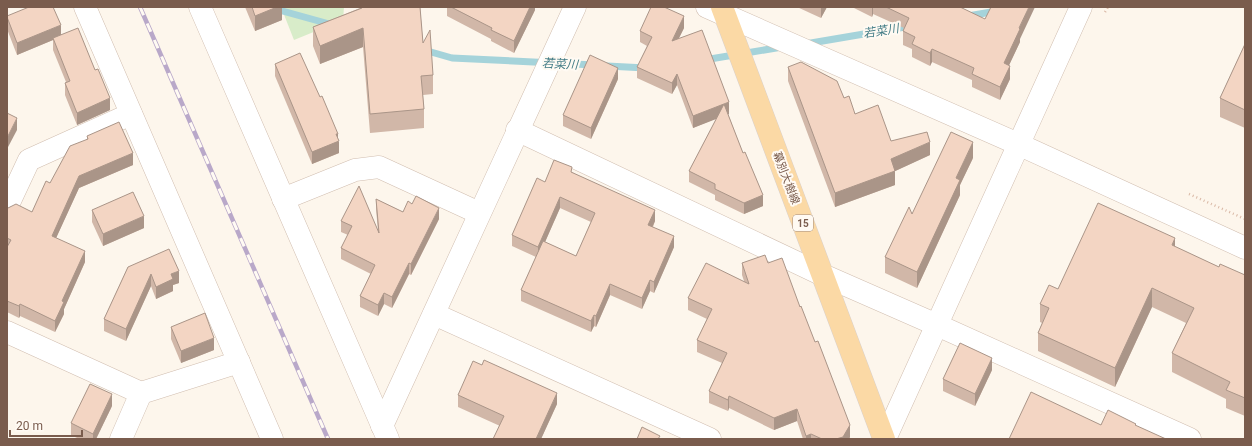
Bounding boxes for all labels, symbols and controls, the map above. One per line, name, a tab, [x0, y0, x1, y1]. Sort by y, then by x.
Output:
water label: 若菜川	[862, 21, 902, 41]
water label: 若菜川	[542, 56, 580, 72]
street label: 幕別大樹線	[770, 150, 802, 206]
road number: 15	[793, 215, 813, 231]
scale bar	[10, 412, 82, 438]
text: 20 m	[16, 419, 43, 433]

